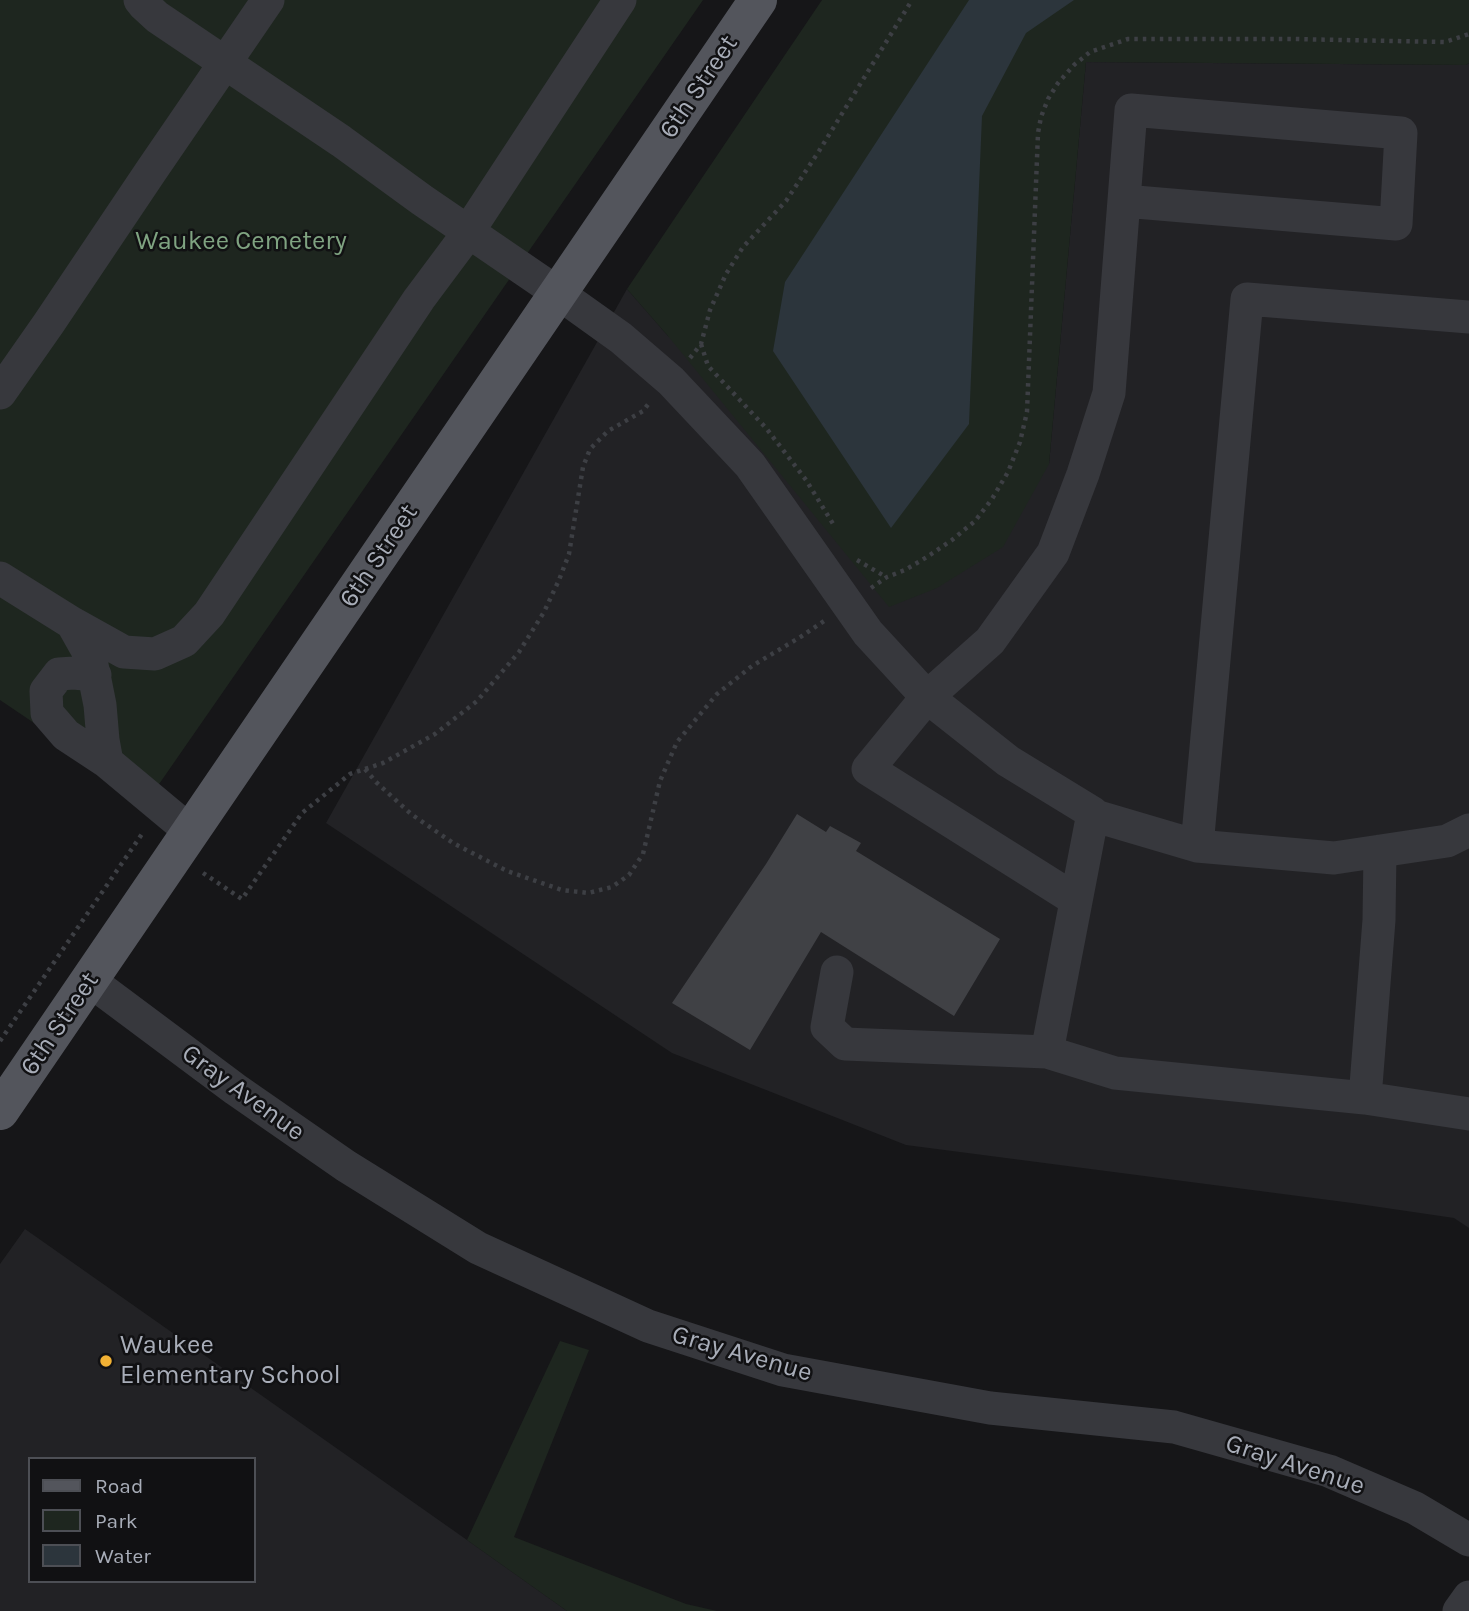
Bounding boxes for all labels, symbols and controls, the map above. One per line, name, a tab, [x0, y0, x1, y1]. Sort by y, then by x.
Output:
street label: 6th Street	[653, 29, 745, 145]
park label: Waukee Cemetery	[135, 226, 347, 258]
street label: 6th Street	[333, 498, 425, 614]
street label: 6th Street	[14, 966, 106, 1082]
street label: Gray Avenue	[175, 1038, 311, 1148]
street label: Gray Avenue	[668, 1319, 816, 1389]
place label: Waukee Elementary School	[120, 1330, 341, 1392]
marker: Waukee Elementary School	[98, 1353, 114, 1369]
street label: Gray Avenue	[1222, 1428, 1368, 1502]
legend	[28, 1457, 256, 1583]
text: Road	[95, 1474, 143, 1498]
text: Park	[95, 1509, 138, 1533]
text: Water	[95, 1544, 151, 1568]

